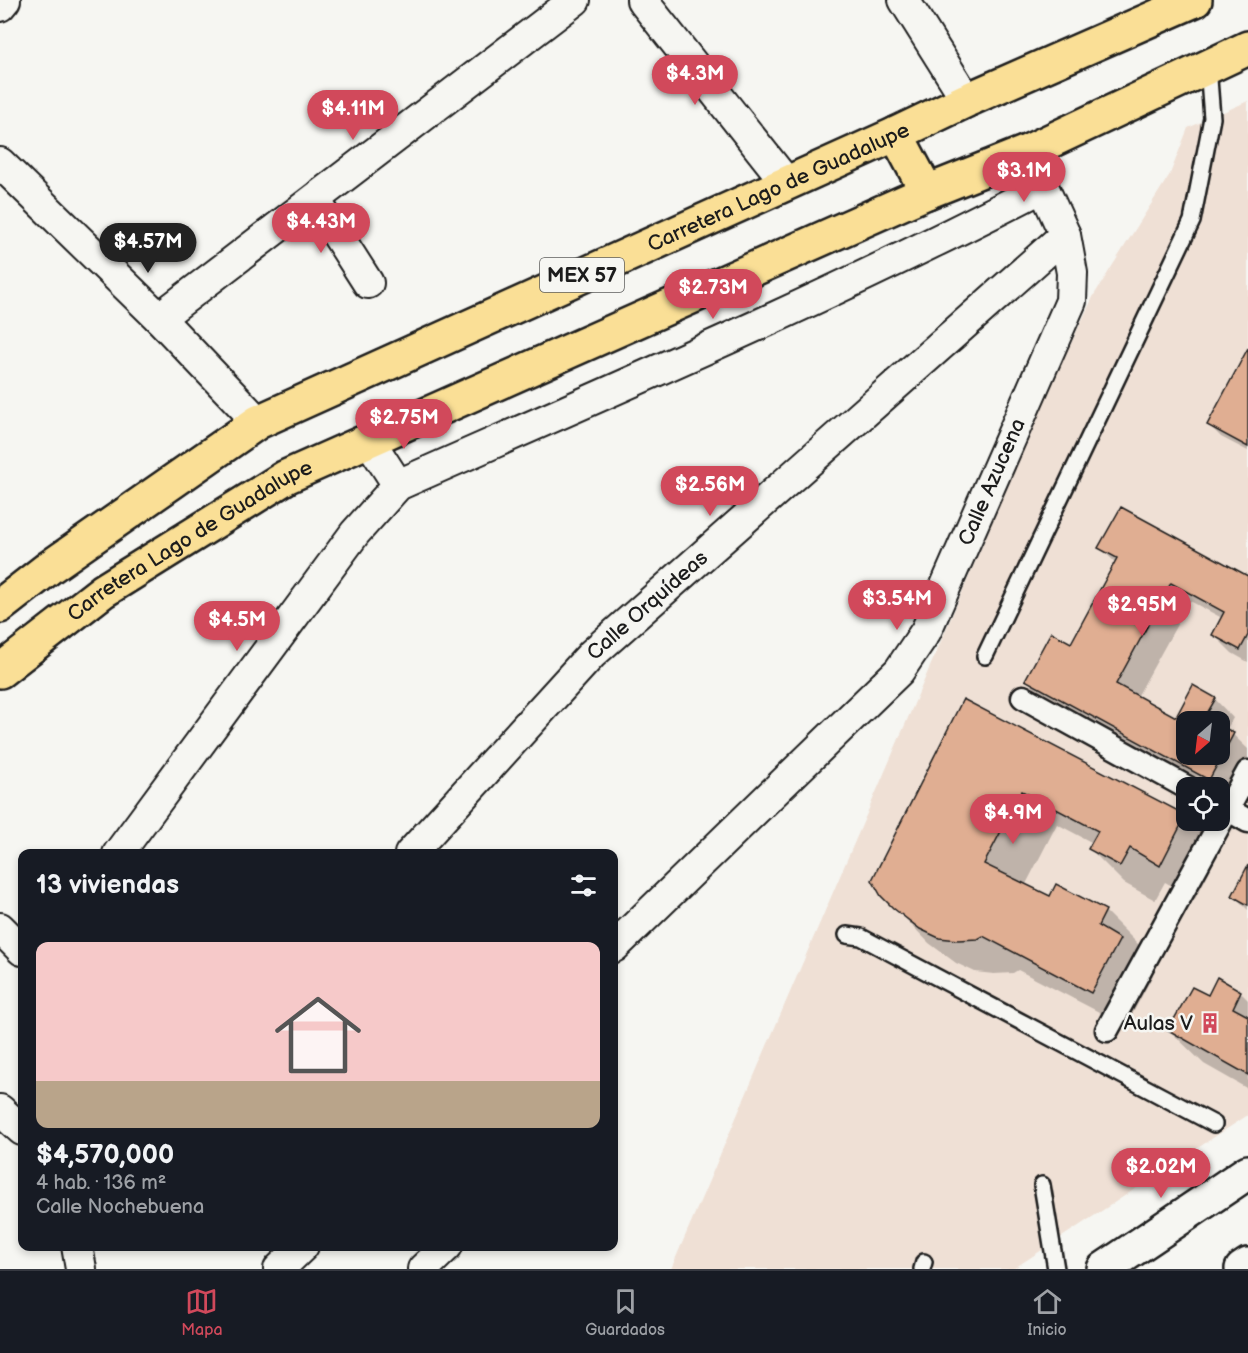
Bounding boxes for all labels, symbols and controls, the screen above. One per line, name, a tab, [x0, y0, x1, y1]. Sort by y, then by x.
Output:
pin: $4.3M	[653, 55, 737, 106]
text: $4.3M	[666, 62, 724, 86]
pin: $4.11M	[304, 90, 402, 141]
text: $4.11M	[321, 97, 385, 121]
street label: Carretera Lago de Guadalupe	[644, 117, 914, 257]
pin: $3.1M	[982, 152, 1066, 203]
text: $3.1M	[997, 159, 1051, 183]
pin: $4.43M	[272, 203, 370, 254]
text: $4.43M	[286, 210, 356, 234]
pin: $4.57M	[99, 223, 197, 274]
text: $4.57M	[113, 230, 183, 254]
road number: MEX 57	[540, 258, 624, 292]
pin: $2.73M	[664, 269, 762, 320]
text: $2.73M	[678, 276, 748, 300]
pin: $2.75M	[355, 399, 453, 450]
text: $2.75M	[369, 406, 439, 430]
street label: Calle Azucena	[953, 415, 1031, 549]
street label: Carretera Lago de Guadalupe	[63, 455, 316, 627]
pin: $2.56M	[661, 466, 759, 517]
text: $2.56M	[675, 473, 745, 497]
street label: Calle Orquídeas	[582, 545, 713, 666]
pin: $3.54M	[848, 580, 946, 631]
pin: $2.95M	[1093, 586, 1191, 637]
text: $3.54M	[862, 587, 932, 611]
text: $2.95M	[1107, 593, 1177, 617]
pin: $4.5M	[195, 601, 279, 652]
text: $4.5M	[208, 608, 266, 632]
north arrow	[1176, 711, 1230, 765]
map controls	[1176, 711, 1230, 831]
button: locate	[1176, 777, 1230, 831]
pin: $4.9M	[971, 794, 1055, 845]
text: $4.9M	[984, 801, 1042, 825]
icon: filters	[567, 869, 600, 902]
text: 13 viviendas	[36, 870, 179, 901]
icon: home	[264, 981, 372, 1089]
place label: Aulas V	[1124, 1011, 1193, 1036]
building icon: Aulas V	[1198, 1011, 1222, 1035]
text: $4,570,000	[36, 1140, 174, 1171]
pin: $2.02M	[1112, 1148, 1210, 1199]
text: $2.02M	[1125, 1155, 1197, 1179]
text: 4 hab. · 136 m²	[36, 1171, 166, 1195]
text: Calle Nochebuena	[36, 1195, 204, 1219]
tab: Mapa	[181, 1285, 223, 1340]
tab: Guardados	[585, 1285, 665, 1340]
tab: Inicio	[1028, 1285, 1067, 1340]

